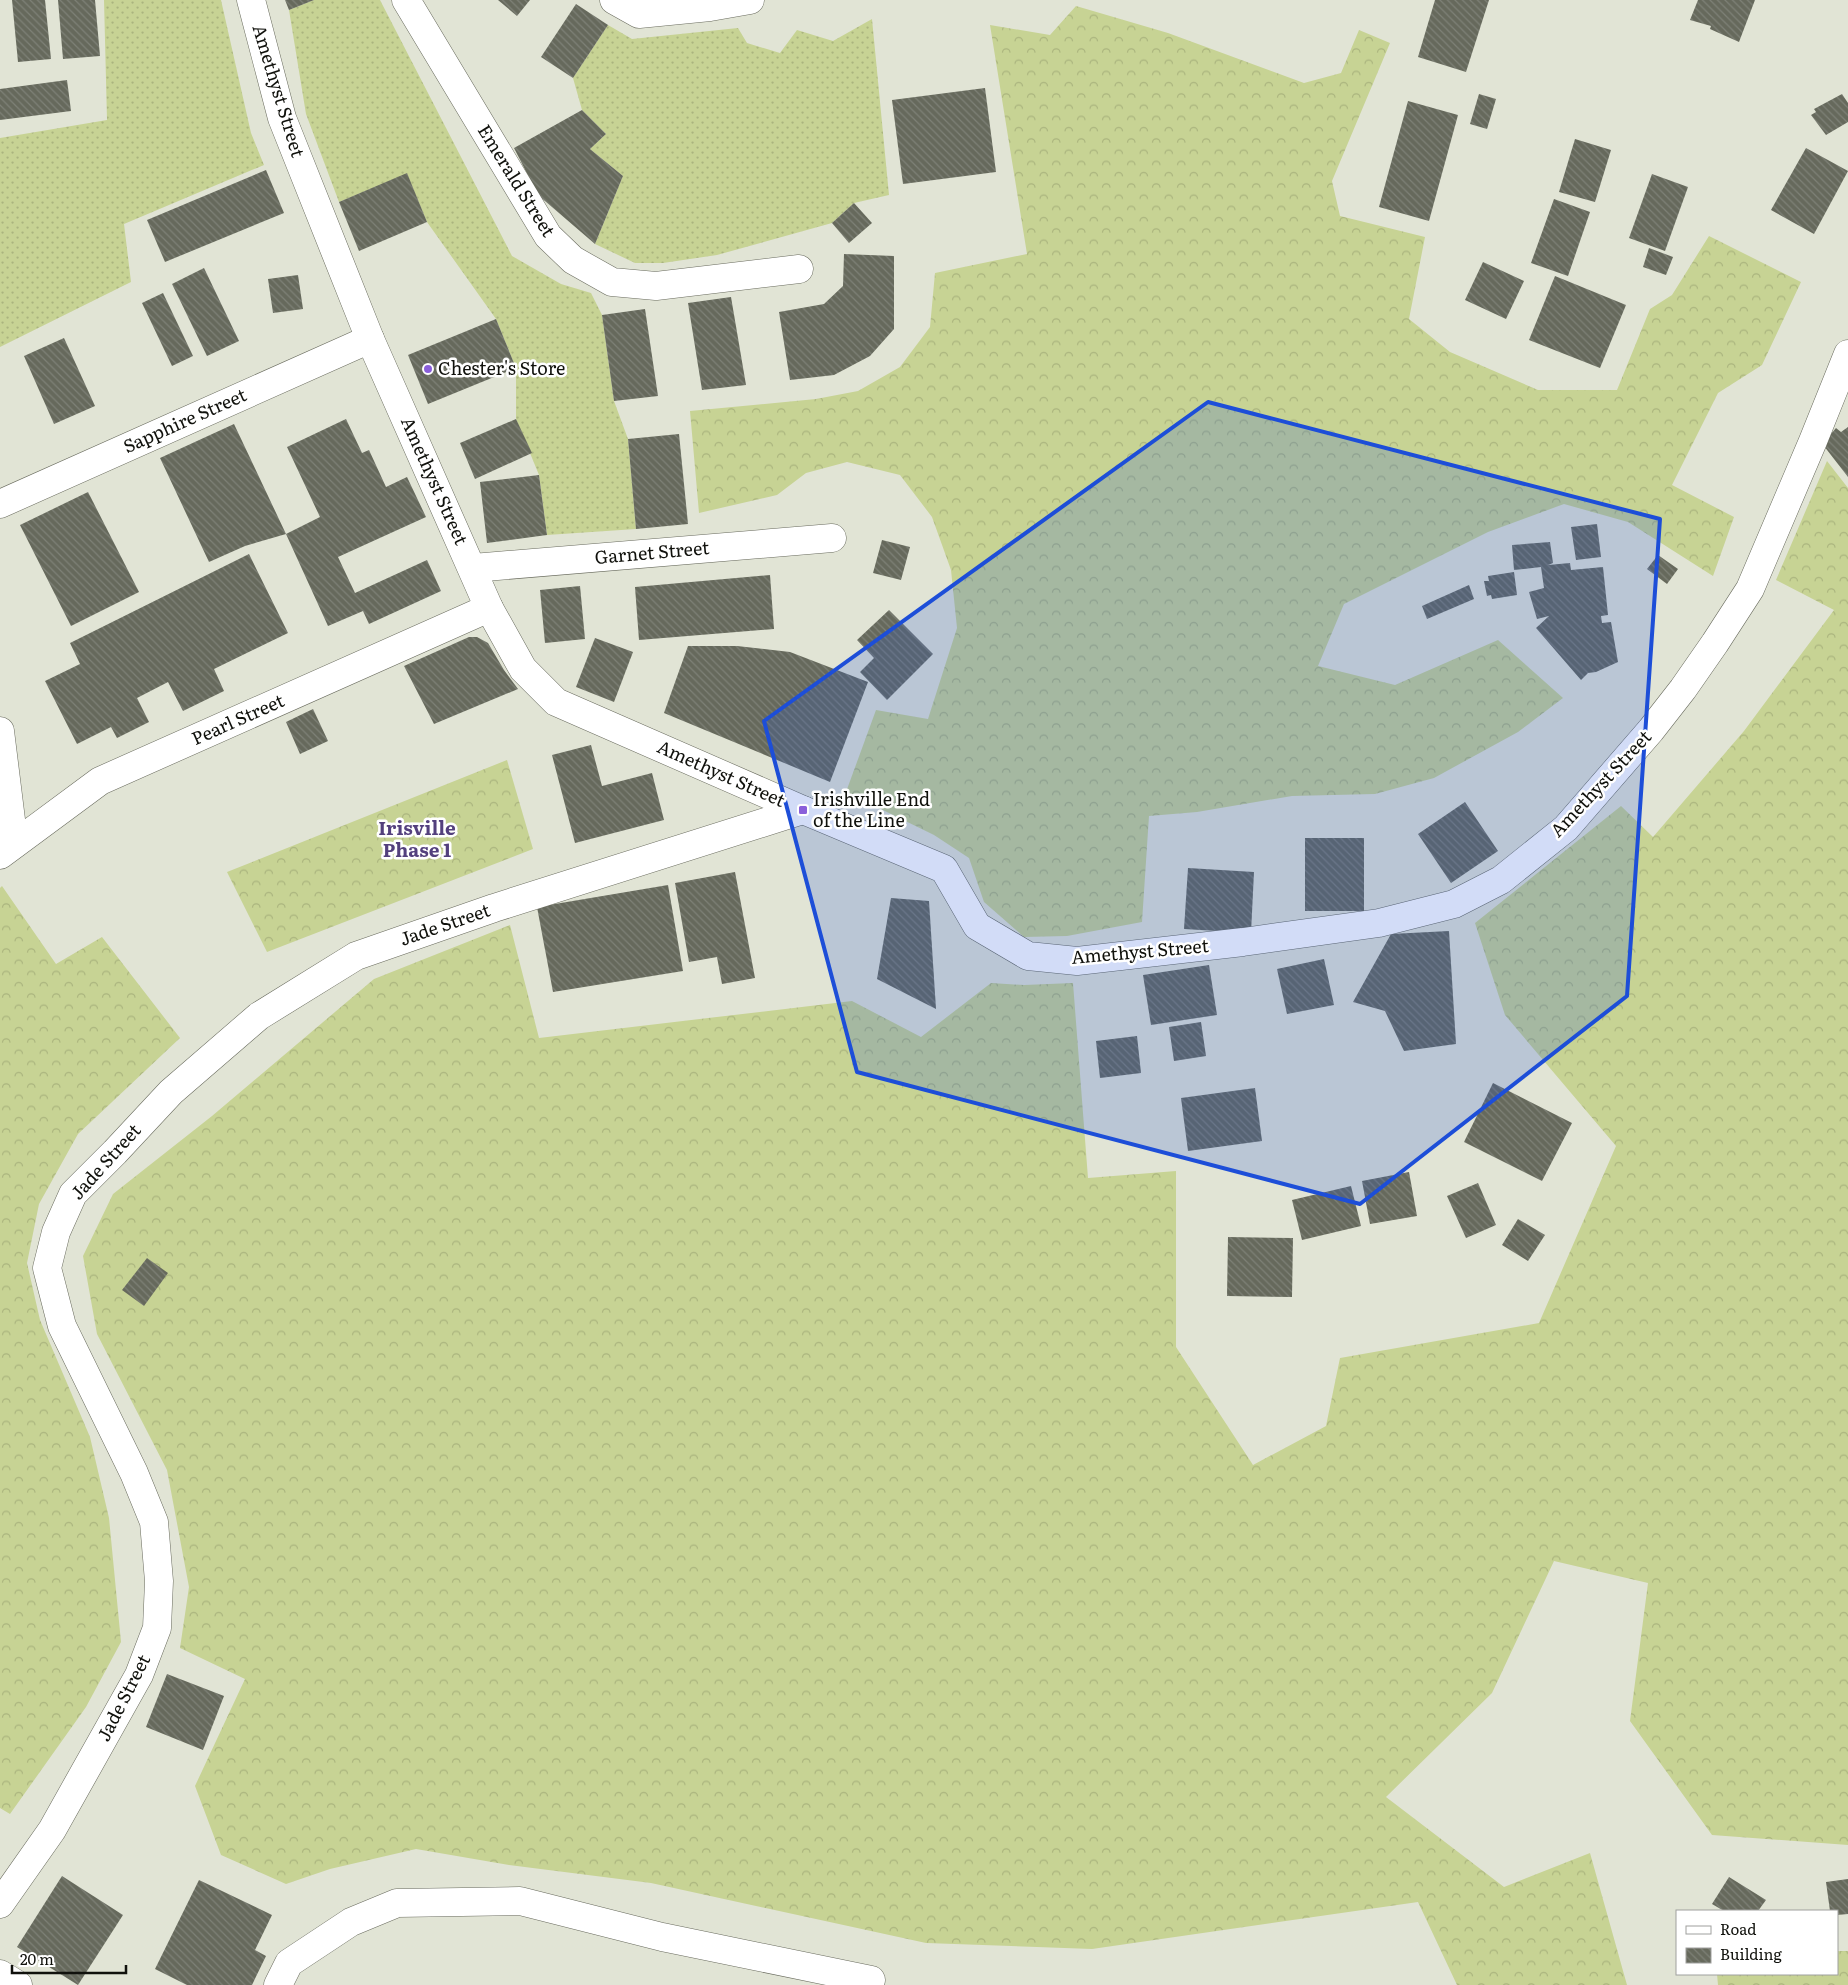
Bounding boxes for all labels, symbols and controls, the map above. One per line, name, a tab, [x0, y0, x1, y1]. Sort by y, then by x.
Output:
street label: Amethyst Street	[246, 21, 313, 161]
street label: Emerald Street	[472, 119, 563, 242]
place label: Chester's Store	[438, 354, 565, 381]
marker: Chester's Store	[422, 363, 434, 375]
street label: Sapphire Street	[118, 380, 251, 459]
street label: Amethyst Street	[395, 412, 476, 549]
street label: Garnet Street	[594, 533, 711, 570]
street label: Pearl Street	[187, 686, 289, 751]
street label: Amethyst Street	[1543, 723, 1657, 843]
street label: Amethyst Street	[653, 732, 791, 813]
place label: Irishville End of the Line	[813, 785, 930, 833]
marker: Irishville End of the Line	[797, 804, 809, 816]
district label: Irisville Phase 1	[378, 813, 456, 863]
street label: Jade Street	[396, 895, 494, 952]
street label: Amethyst Street	[1070, 931, 1210, 970]
street label: Jade Street	[63, 1116, 147, 1205]
street label: Jade Street	[89, 1649, 156, 1745]
legend	[1676, 1910, 1838, 1975]
text: Road	[1720, 1917, 1756, 1940]
scale bar	[12, 1942, 126, 1974]
text: Building	[1720, 1942, 1782, 1965]
text: 20 m	[20, 1947, 54, 1970]

